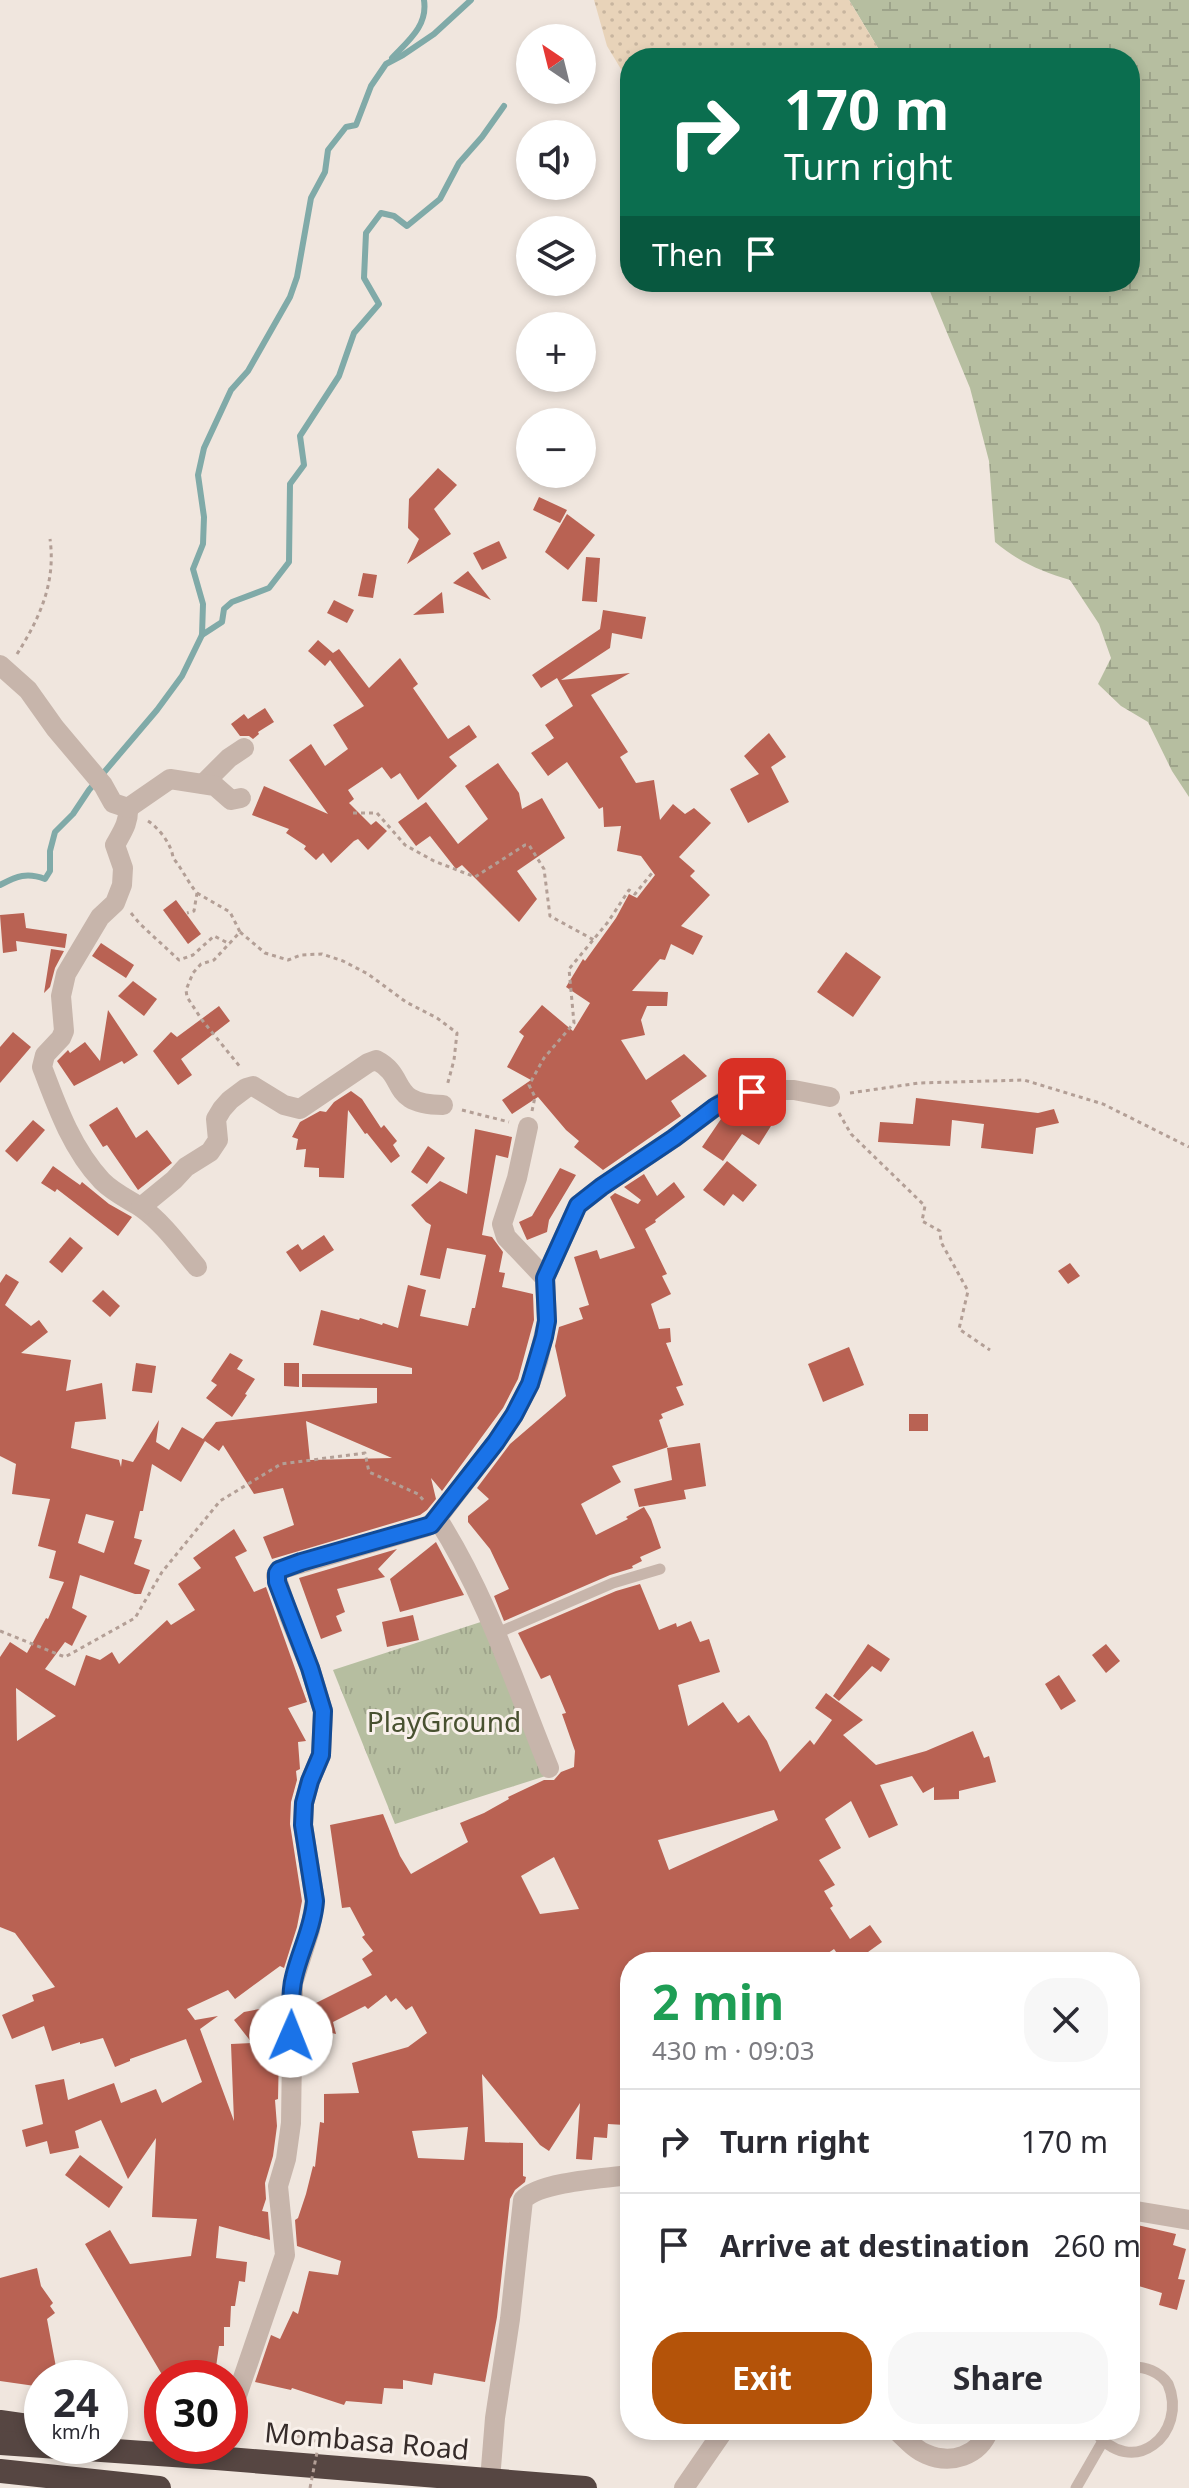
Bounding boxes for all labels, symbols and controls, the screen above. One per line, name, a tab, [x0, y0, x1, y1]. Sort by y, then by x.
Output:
north arrow	[516, 24, 596, 104]
map controls	[516, 24, 596, 488]
text: 170 m	[784, 70, 949, 146]
icon: right	[652, 80, 756, 184]
button: sound	[516, 120, 596, 200]
text: Turn right	[784, 142, 952, 191]
button: layers	[516, 216, 596, 296]
icon: arrive	[739, 232, 783, 276]
text: Then	[652, 234, 723, 275]
button: +	[516, 312, 596, 392]
button: −	[516, 408, 596, 488]
pin	[718, 1058, 786, 1126]
icon: arrive	[730, 1070, 774, 1114]
park label: PlayGround	[367, 1702, 521, 1740]
text: 2 min	[652, 1969, 784, 2034]
button: close	[1024, 1978, 1108, 2062]
position arrow	[249, 1994, 333, 2078]
text: 430 m · 09:03	[652, 2032, 815, 2068]
icon: right	[652, 2119, 696, 2163]
text: Turn right	[720, 2121, 870, 2162]
text: 170 m	[1021, 2121, 1108, 2162]
icon: arrive	[652, 2223, 696, 2267]
text: Arrive at destination	[720, 2225, 1030, 2266]
text: 260 m	[1054, 2225, 1141, 2266]
button: Exit	[652, 2332, 872, 2424]
button: Share	[888, 2332, 1108, 2424]
speed limit sign: 30	[144, 2360, 248, 2464]
text: 24	[53, 2374, 99, 2429]
street label: Mombasa Road	[263, 2412, 471, 2468]
text: km/h	[51, 2418, 101, 2445]

